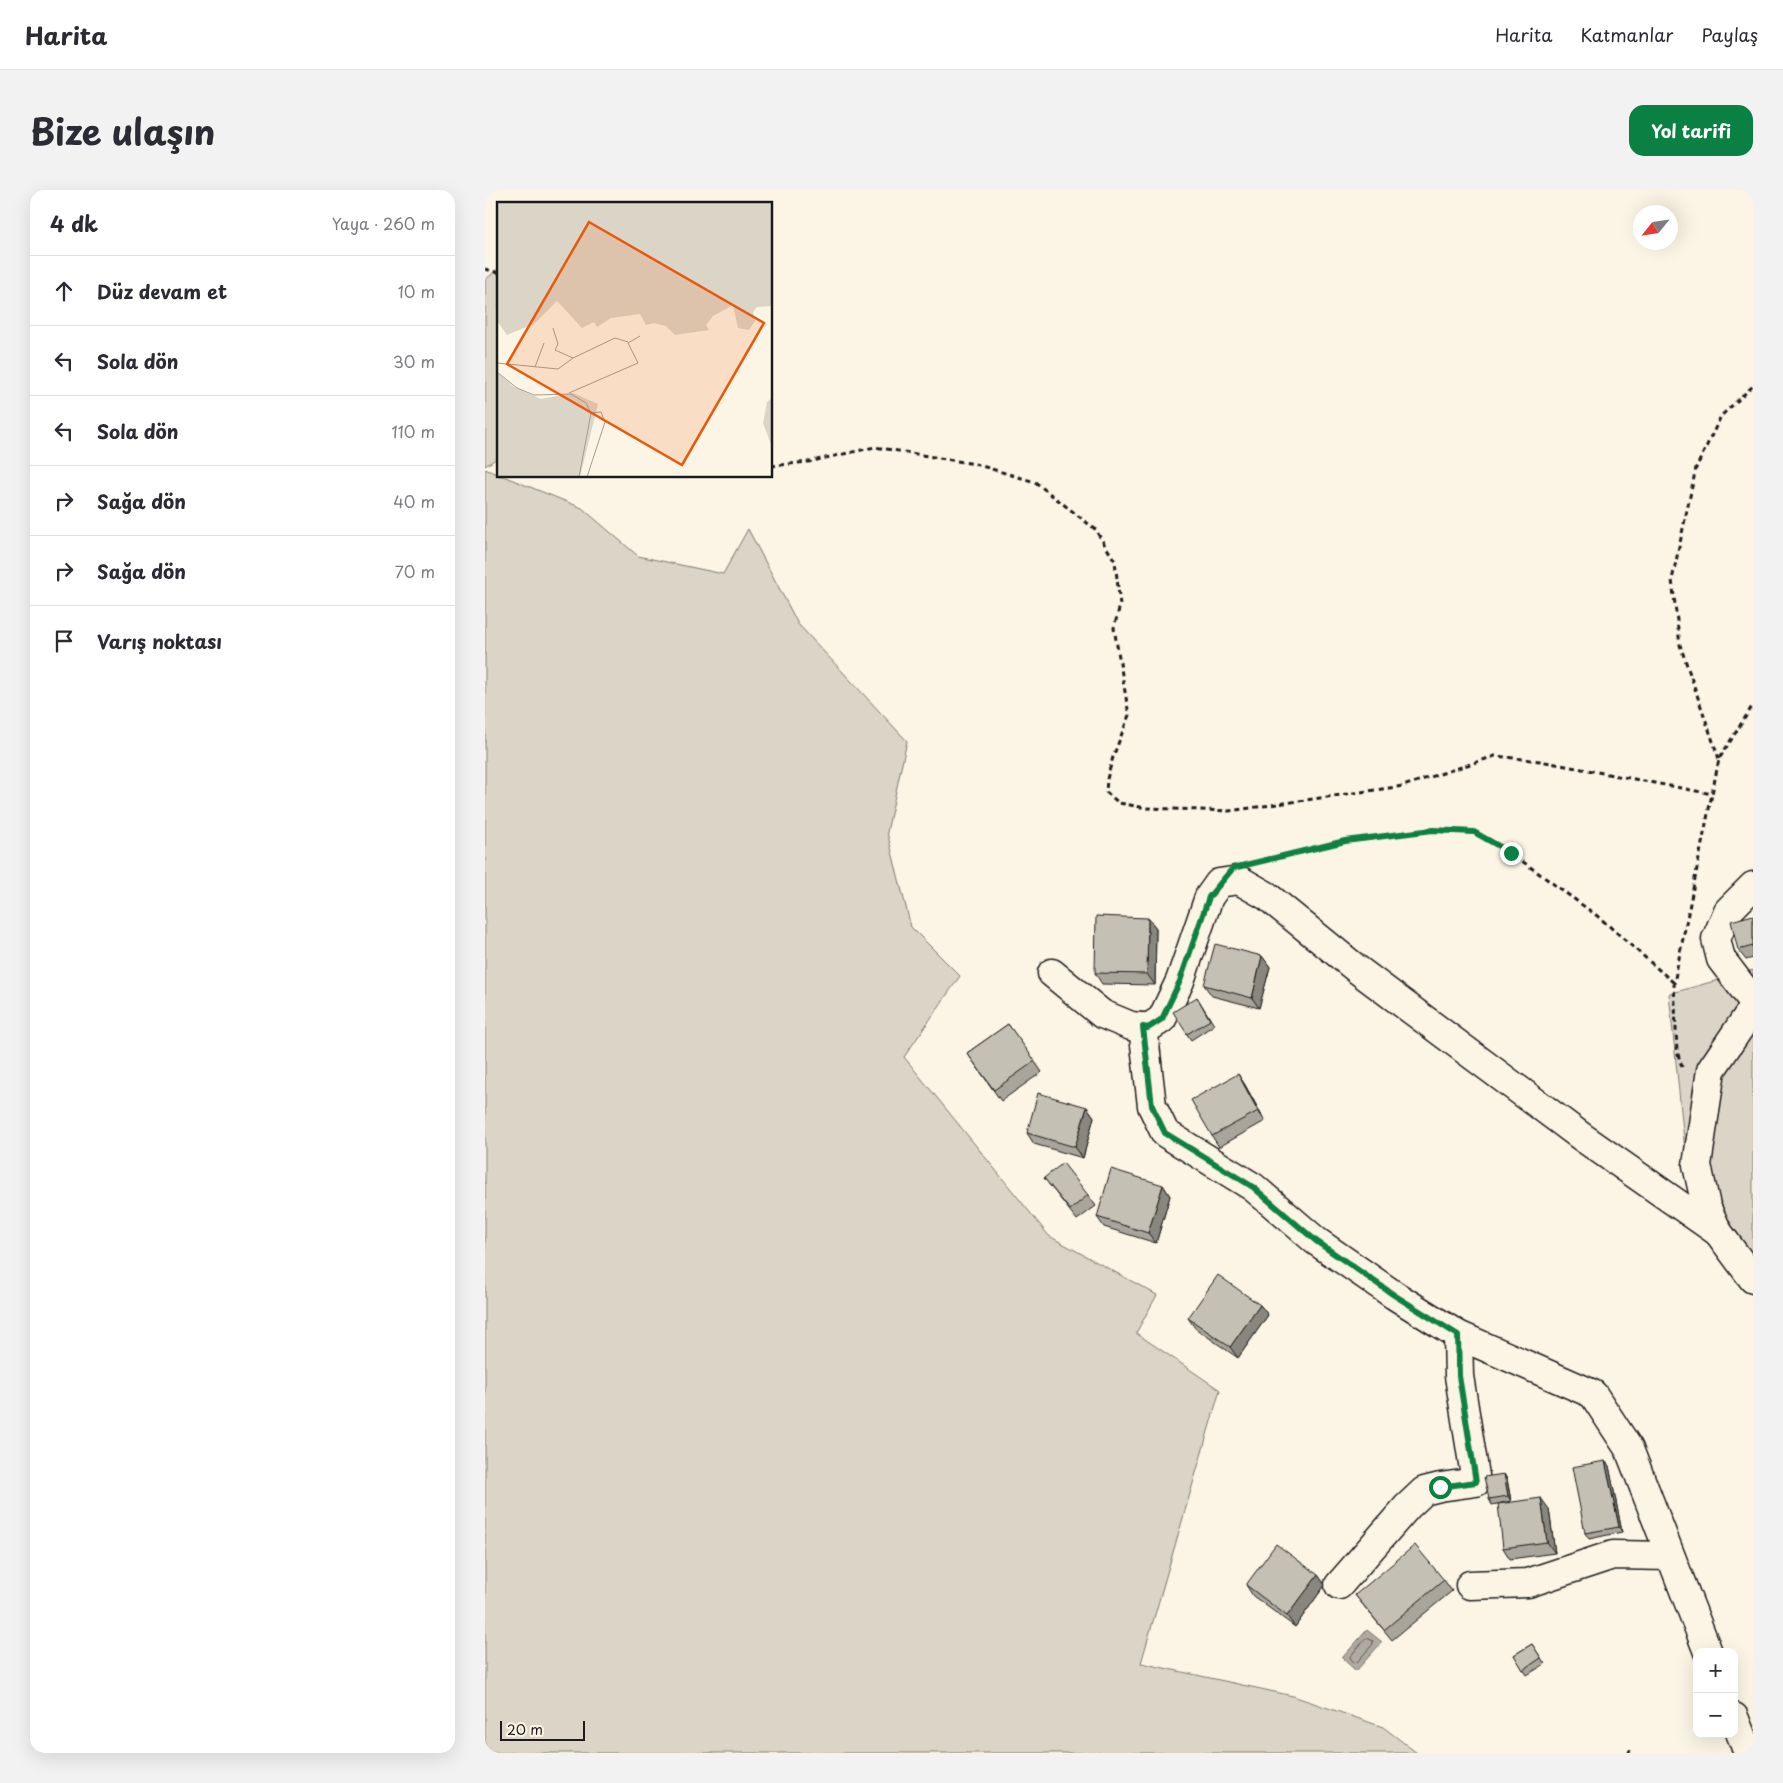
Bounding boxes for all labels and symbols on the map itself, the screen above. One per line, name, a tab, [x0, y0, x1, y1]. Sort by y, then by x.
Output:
inset map	[497, 202, 773, 478]
north arrow	[1633, 205, 1678, 250]
route end	[1500, 842, 1523, 865]
route start	[1429, 1476, 1452, 1499]
scale bar	[500, 1718, 585, 1741]

